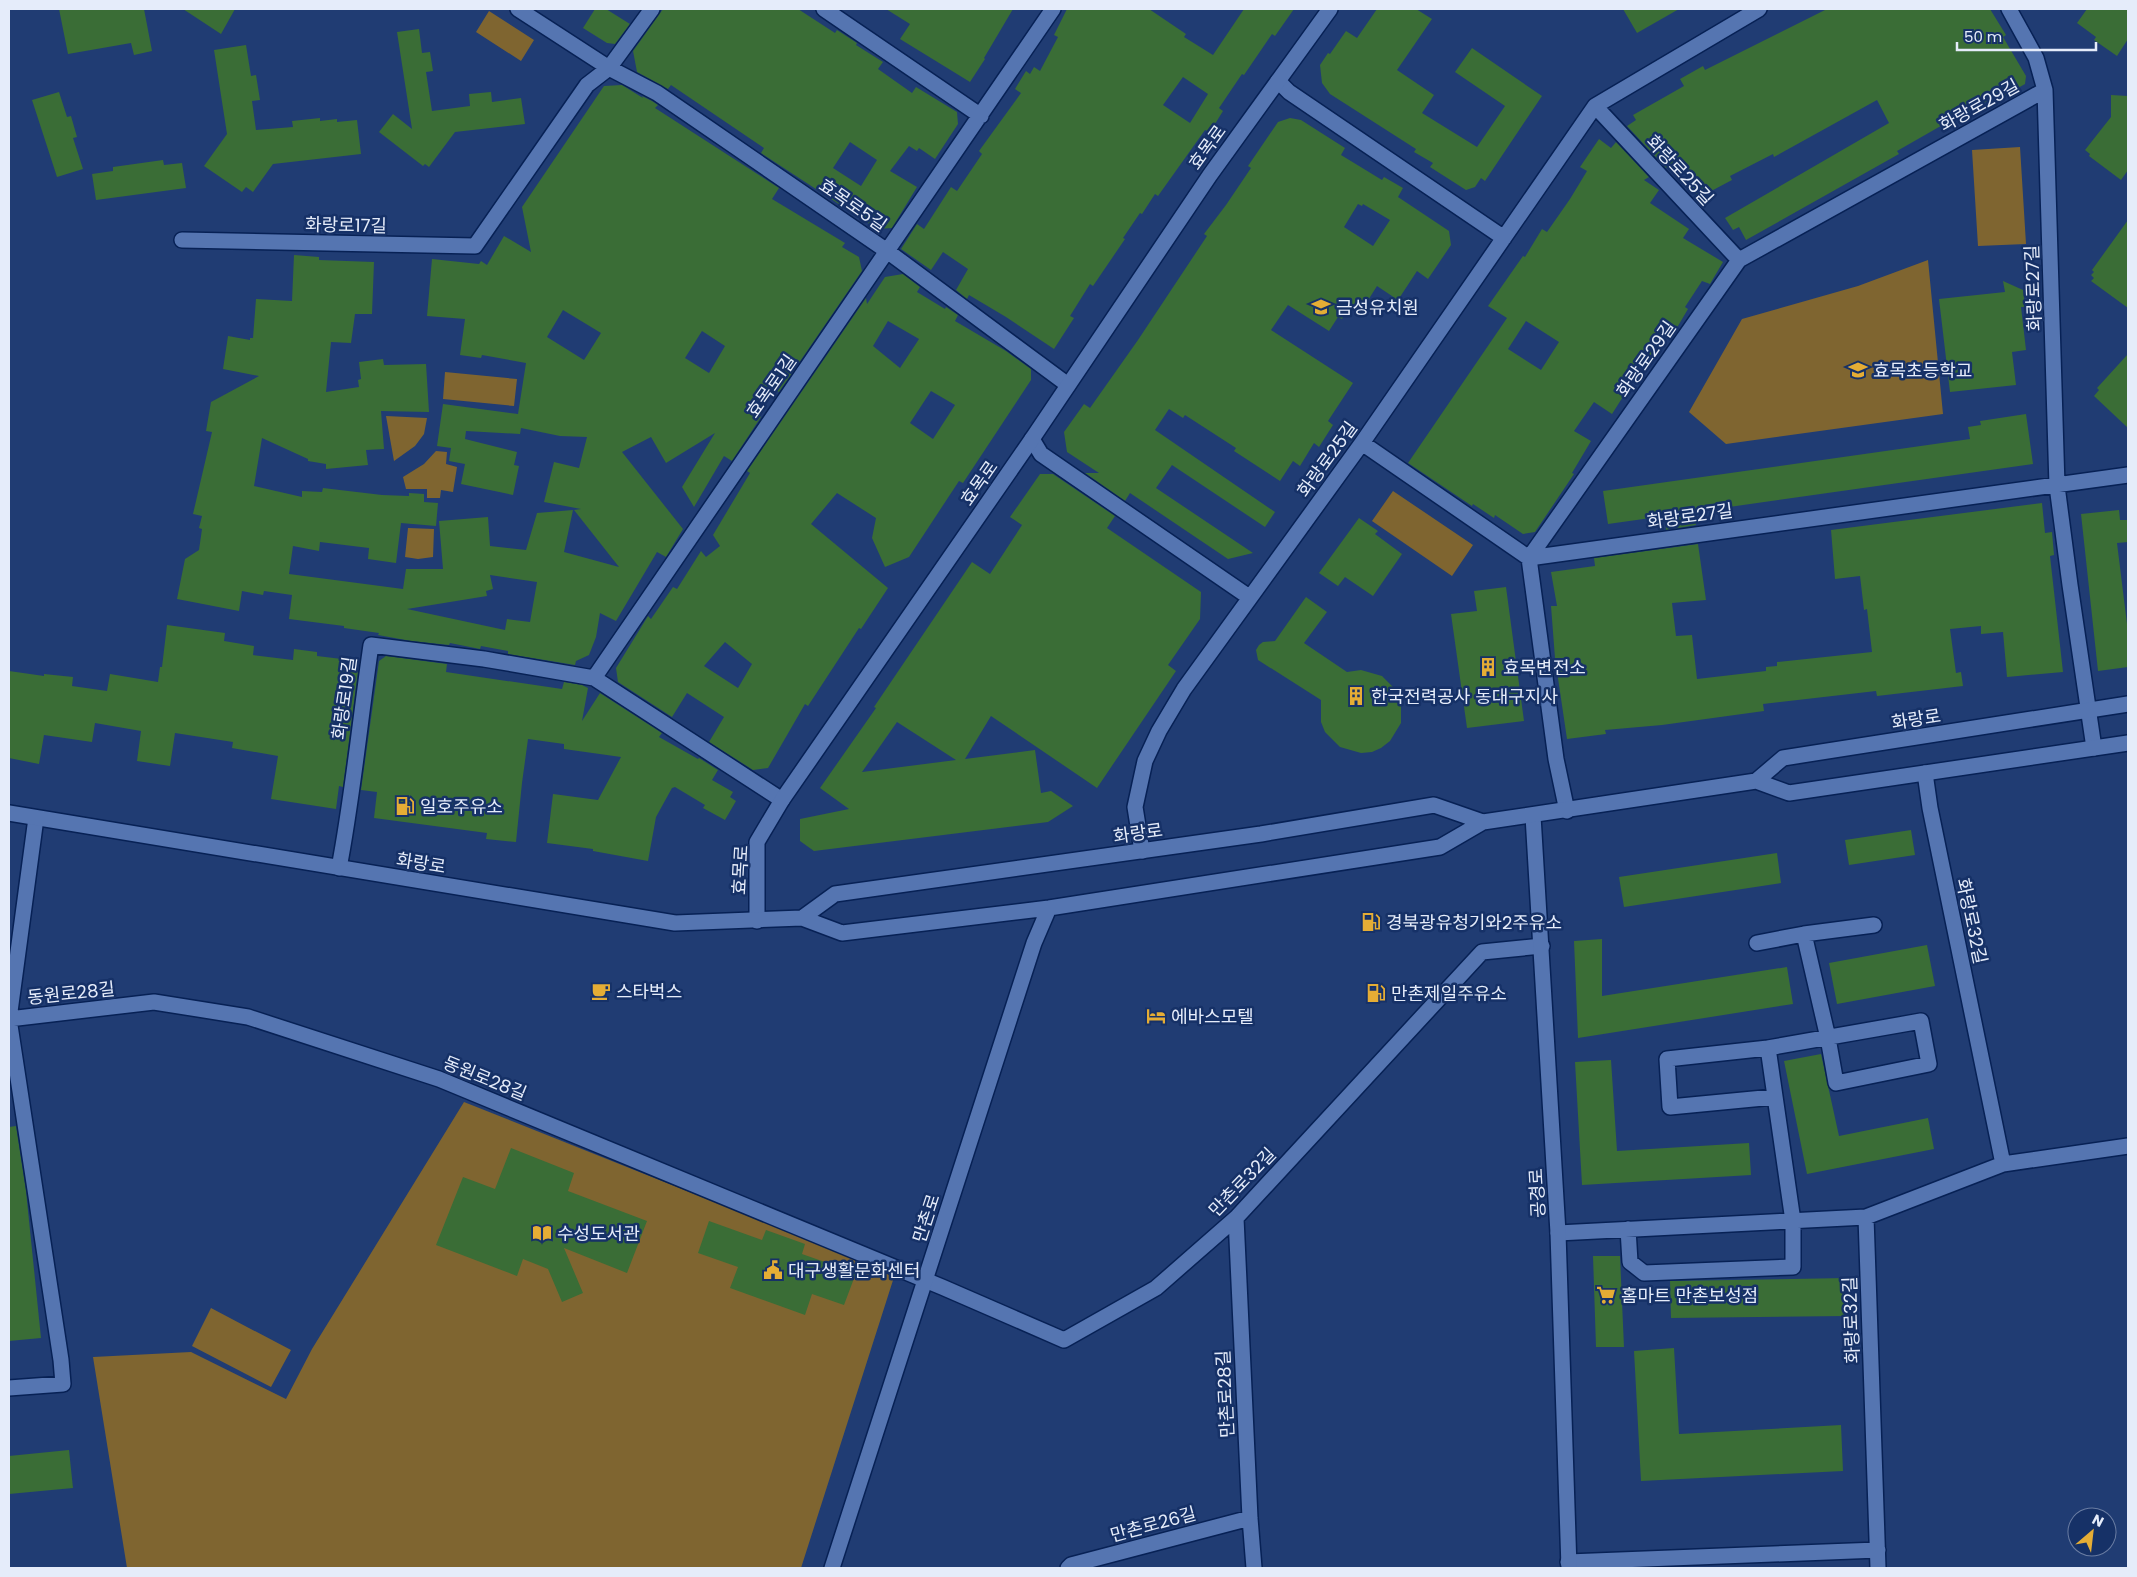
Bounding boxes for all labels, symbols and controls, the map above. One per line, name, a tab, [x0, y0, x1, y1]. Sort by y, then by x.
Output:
scale bar	[1957, 20, 2096, 52]
text: 50 m	[1964, 26, 2002, 47]
street label: 화랑로29길	[1934, 73, 2024, 137]
street label: 효목로	[1182, 120, 1232, 174]
street label: 화랑로25길	[1641, 129, 1719, 211]
street label: 효목로5길	[814, 173, 892, 237]
street label: 화랑로17길	[305, 212, 387, 238]
street label: 화랑로27길	[2019, 244, 2047, 332]
place label: 금성유치원	[1336, 295, 1419, 320]
school or university icon: 금성유치원	[1310, 296, 1332, 318]
street label: 화랑로29길	[1611, 316, 1681, 402]
street label: 효목로1길	[740, 349, 802, 423]
place label: 효목초등학교	[1873, 358, 1972, 383]
school or university icon: 효목초등학교	[1847, 359, 1869, 381]
street label: 화랑로25길	[1291, 416, 1363, 502]
street label: 효목로	[955, 455, 1003, 511]
street label: 화랑로27길	[1645, 498, 1735, 534]
street label: 화랑로19길	[326, 655, 362, 741]
place label: 효목변전소	[1503, 655, 1586, 680]
building icon: 효목변전소	[1477, 656, 1499, 678]
place label: 한국전력공사 동대구지사	[1371, 684, 1558, 709]
building icon: 한국전력공사 동대구지사	[1345, 685, 1367, 707]
street label: 화랑로	[1890, 703, 1942, 735]
place label: 일호주유소	[420, 794, 503, 819]
fuel station icon: 일호주유소	[394, 795, 416, 817]
street label: 화랑로	[1112, 817, 1164, 849]
street label: 효목로	[726, 845, 754, 895]
street label: 화랑로	[395, 847, 447, 879]
street label: 화랑로32길	[1951, 876, 1993, 966]
place label: 경북광유청기와2주유소	[1386, 910, 1562, 935]
fuel station icon: 경북광유청기와2주유소	[1360, 911, 1382, 933]
street label: 동원로28길	[26, 976, 116, 1010]
place label: 스타벅스	[616, 979, 682, 1004]
cafe icon: 스타벅스	[590, 980, 612, 1002]
place label: 만촌제일주유소	[1391, 981, 1507, 1006]
fuel station icon: 만촌제일주유소	[1365, 982, 1387, 1004]
place label: 에바스모텔	[1171, 1004, 1254, 1029]
hotel icon: 에바스모텔	[1145, 1005, 1167, 1027]
street label: 동원로28길	[440, 1050, 530, 1106]
street label: 만촌로32길	[1203, 1142, 1281, 1222]
street label: 공경로	[1523, 1168, 1551, 1218]
street label: 만촌로	[906, 1191, 946, 1245]
place label: 수성도서관	[557, 1221, 640, 1246]
library icon: 수성도서관	[531, 1222, 553, 1244]
place label: 대구생활문화센터	[788, 1258, 920, 1283]
public building icon: 대구생활문화센터	[762, 1259, 784, 1281]
street label: 화랑로32길	[1837, 1276, 1865, 1364]
place label: 홈마트 만촌보성점	[1621, 1283, 1758, 1308]
supermarket icon: 홈마트 만촌보성점	[1595, 1284, 1617, 1306]
street label: 만촌로28길	[1210, 1349, 1240, 1439]
street label: 만촌로26길	[1107, 1501, 1199, 1547]
north arrow	[2067, 1507, 2117, 1557]
text: N	[2089, 1509, 2107, 1532]

